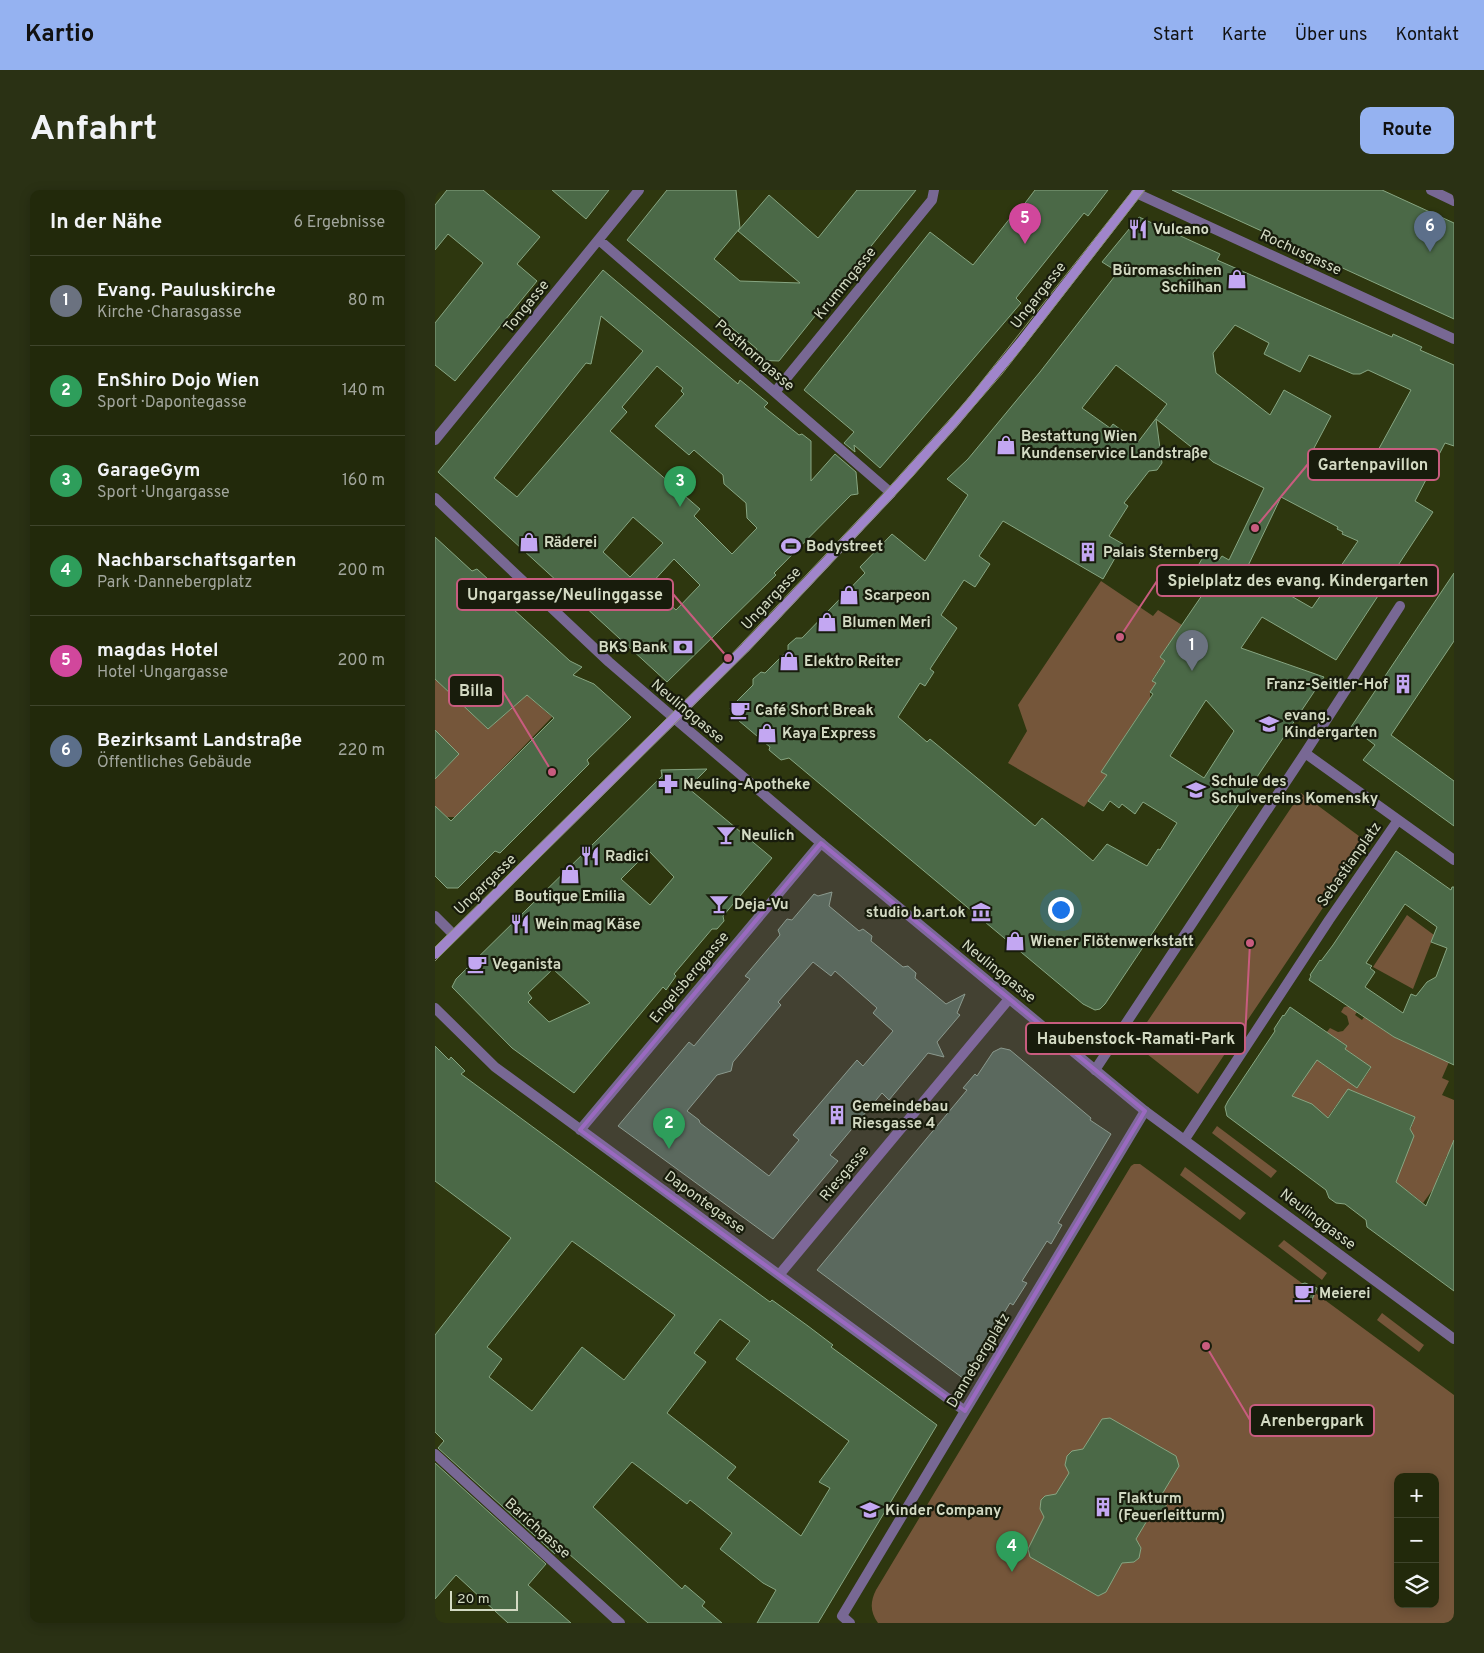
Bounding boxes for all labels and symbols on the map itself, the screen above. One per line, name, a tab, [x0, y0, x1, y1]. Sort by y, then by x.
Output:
pin: 5	[1009, 203, 1041, 244]
pin: 6	[1414, 211, 1446, 252]
restaurant icon: Vulcano	[1127, 218, 1149, 240]
place label: Vulcano	[1153, 221, 1209, 240]
street label: Rochusgasse	[1257, 226, 1344, 281]
street label: Krummgasse	[811, 244, 881, 324]
street label: Ungargasse	[1007, 259, 1071, 333]
place label: Büromaschinen Schilhan	[1112, 262, 1222, 298]
shop icon: Büromaschinen Schilhan	[1226, 268, 1248, 290]
street label: Tongasse	[500, 277, 554, 337]
street label: Posthorngasse	[710, 316, 798, 396]
place label: Bestattung Wien Kundenservice Landstraße	[1021, 428, 1208, 464]
shop icon: Bestattung Wien Kundenservice Landstraße	[995, 434, 1017, 456]
callout: Gartenpavillon	[1308, 449, 1439, 480]
text: Gartenpavillon	[1318, 456, 1428, 476]
pin: 3	[664, 466, 696, 507]
shop icon: Räderei	[518, 531, 540, 553]
place label: Räderei	[544, 534, 597, 553]
sports icon: Bodystreet	[780, 535, 802, 557]
place label: Bodystreet	[806, 538, 883, 557]
building icon: Palais Sternberg	[1077, 541, 1099, 563]
place label: Palais Sternberg	[1103, 544, 1219, 563]
street label: Ungargasse	[738, 563, 806, 635]
callout: Spielplatz des evang. Kindergarten	[1157, 565, 1438, 596]
text: Spielplatz des evang. Kindergarten	[1168, 572, 1428, 592]
callout: Ungargasse/Neulinggasse	[457, 579, 673, 610]
shop icon: Scarpeon	[838, 584, 860, 606]
text: Ungargasse/Neulinggasse	[467, 586, 663, 606]
place label: Scarpeon	[864, 587, 930, 606]
shop icon: Blumen Meri	[816, 611, 838, 633]
place label: Blumen Meri	[842, 614, 931, 633]
pin: 1	[1176, 630, 1208, 671]
bank icon: BKS Bank	[672, 636, 694, 658]
place label: BKS Bank	[598, 639, 668, 658]
shop icon: Elektro Reiter	[778, 650, 800, 672]
place label: Elektro Reiter	[804, 653, 901, 672]
building icon: Franz-Seitler-Hof	[1392, 673, 1414, 695]
callout: Billa	[449, 675, 503, 706]
street label: Neulinggasse	[646, 676, 728, 748]
place label: Franz-Seitler-Hof	[1266, 676, 1389, 695]
text: Billa	[459, 682, 493, 702]
cafe icon: Café Short Break	[729, 699, 751, 721]
place label: Café Short Break	[755, 702, 874, 721]
place label: evang. Kindergarten	[1284, 707, 1377, 743]
school or university icon: evang. Kindergarten	[1258, 713, 1280, 735]
shop icon: Kaya Express	[756, 722, 778, 744]
place label: Kaya Express	[782, 725, 876, 744]
pharmacy icon: Neuling-Apotheke	[657, 773, 679, 795]
place label: Schule des Schulvereins Komensky	[1211, 773, 1379, 809]
place label: Neuling-Apotheke	[683, 776, 810, 795]
school or university icon: Schule des Schulvereins Komensky	[1185, 779, 1207, 801]
street label: Sebastianplatz	[1314, 819, 1386, 911]
bar icon: Neulich	[715, 824, 737, 846]
place label: Neulich	[741, 827, 795, 846]
restaurant icon: Radici	[579, 845, 601, 867]
place label: Radici	[605, 848, 649, 867]
street label: Ungargasse	[451, 851, 521, 920]
shop icon: Boutique Emilia	[559, 863, 581, 885]
place label: Boutique Emilia	[515, 888, 625, 907]
bar icon: Deja-Vu	[708, 893, 730, 915]
place label: Deja-Vu	[734, 896, 789, 915]
your location	[1048, 897, 1074, 923]
museum icon: studio b.art.ok	[970, 901, 992, 923]
place label: studio b.art.ok	[866, 904, 966, 923]
restaurant icon: Wein mag Käse	[509, 913, 531, 935]
place label: Wein mag Käse	[535, 916, 641, 935]
street label: Engelsberggasse	[646, 928, 734, 1028]
shop icon: Wiener Flötenwerkstatt	[1004, 930, 1026, 952]
place label: Wiener Flötenwerkstatt	[1030, 933, 1194, 952]
street label: Neulinggasse	[957, 936, 1039, 1008]
cafe icon: Veganista	[466, 953, 488, 975]
place label: Veganista	[492, 956, 561, 975]
callout: Haubenstock-Ramati-Park	[1026, 1023, 1245, 1054]
text: Haubenstock-Ramati-Park	[1037, 1030, 1235, 1050]
place label: Gemeindebau Riesgasse 4	[852, 1098, 948, 1134]
building icon: Gemeindebau Riesgasse 4	[826, 1104, 848, 1126]
pin: 2	[653, 1108, 685, 1149]
street label: Riesgasse	[816, 1142, 874, 1206]
street label: Dapontegasse	[660, 1167, 748, 1239]
street label: Neulinggasse	[1275, 1185, 1359, 1255]
cafe icon: Meierei	[1293, 1282, 1315, 1304]
place label: Meierei	[1319, 1285, 1371, 1304]
street label: Dannebergplatz	[943, 1310, 1015, 1412]
callout: Arenbergpark	[1250, 1405, 1374, 1436]
text: Arenbergpark	[1260, 1412, 1364, 1432]
place label: Flakturm (Feuerleitturm)	[1118, 1490, 1225, 1526]
street label: Barichgasse	[500, 1495, 574, 1564]
building icon: Flakturm (Feuerleitturm)	[1092, 1496, 1114, 1518]
school or university icon: Kinder Company	[859, 1499, 881, 1521]
place label: Kinder Company	[885, 1502, 1002, 1521]
pin: 4	[996, 1531, 1028, 1572]
scale bar	[450, 1588, 517, 1611]

